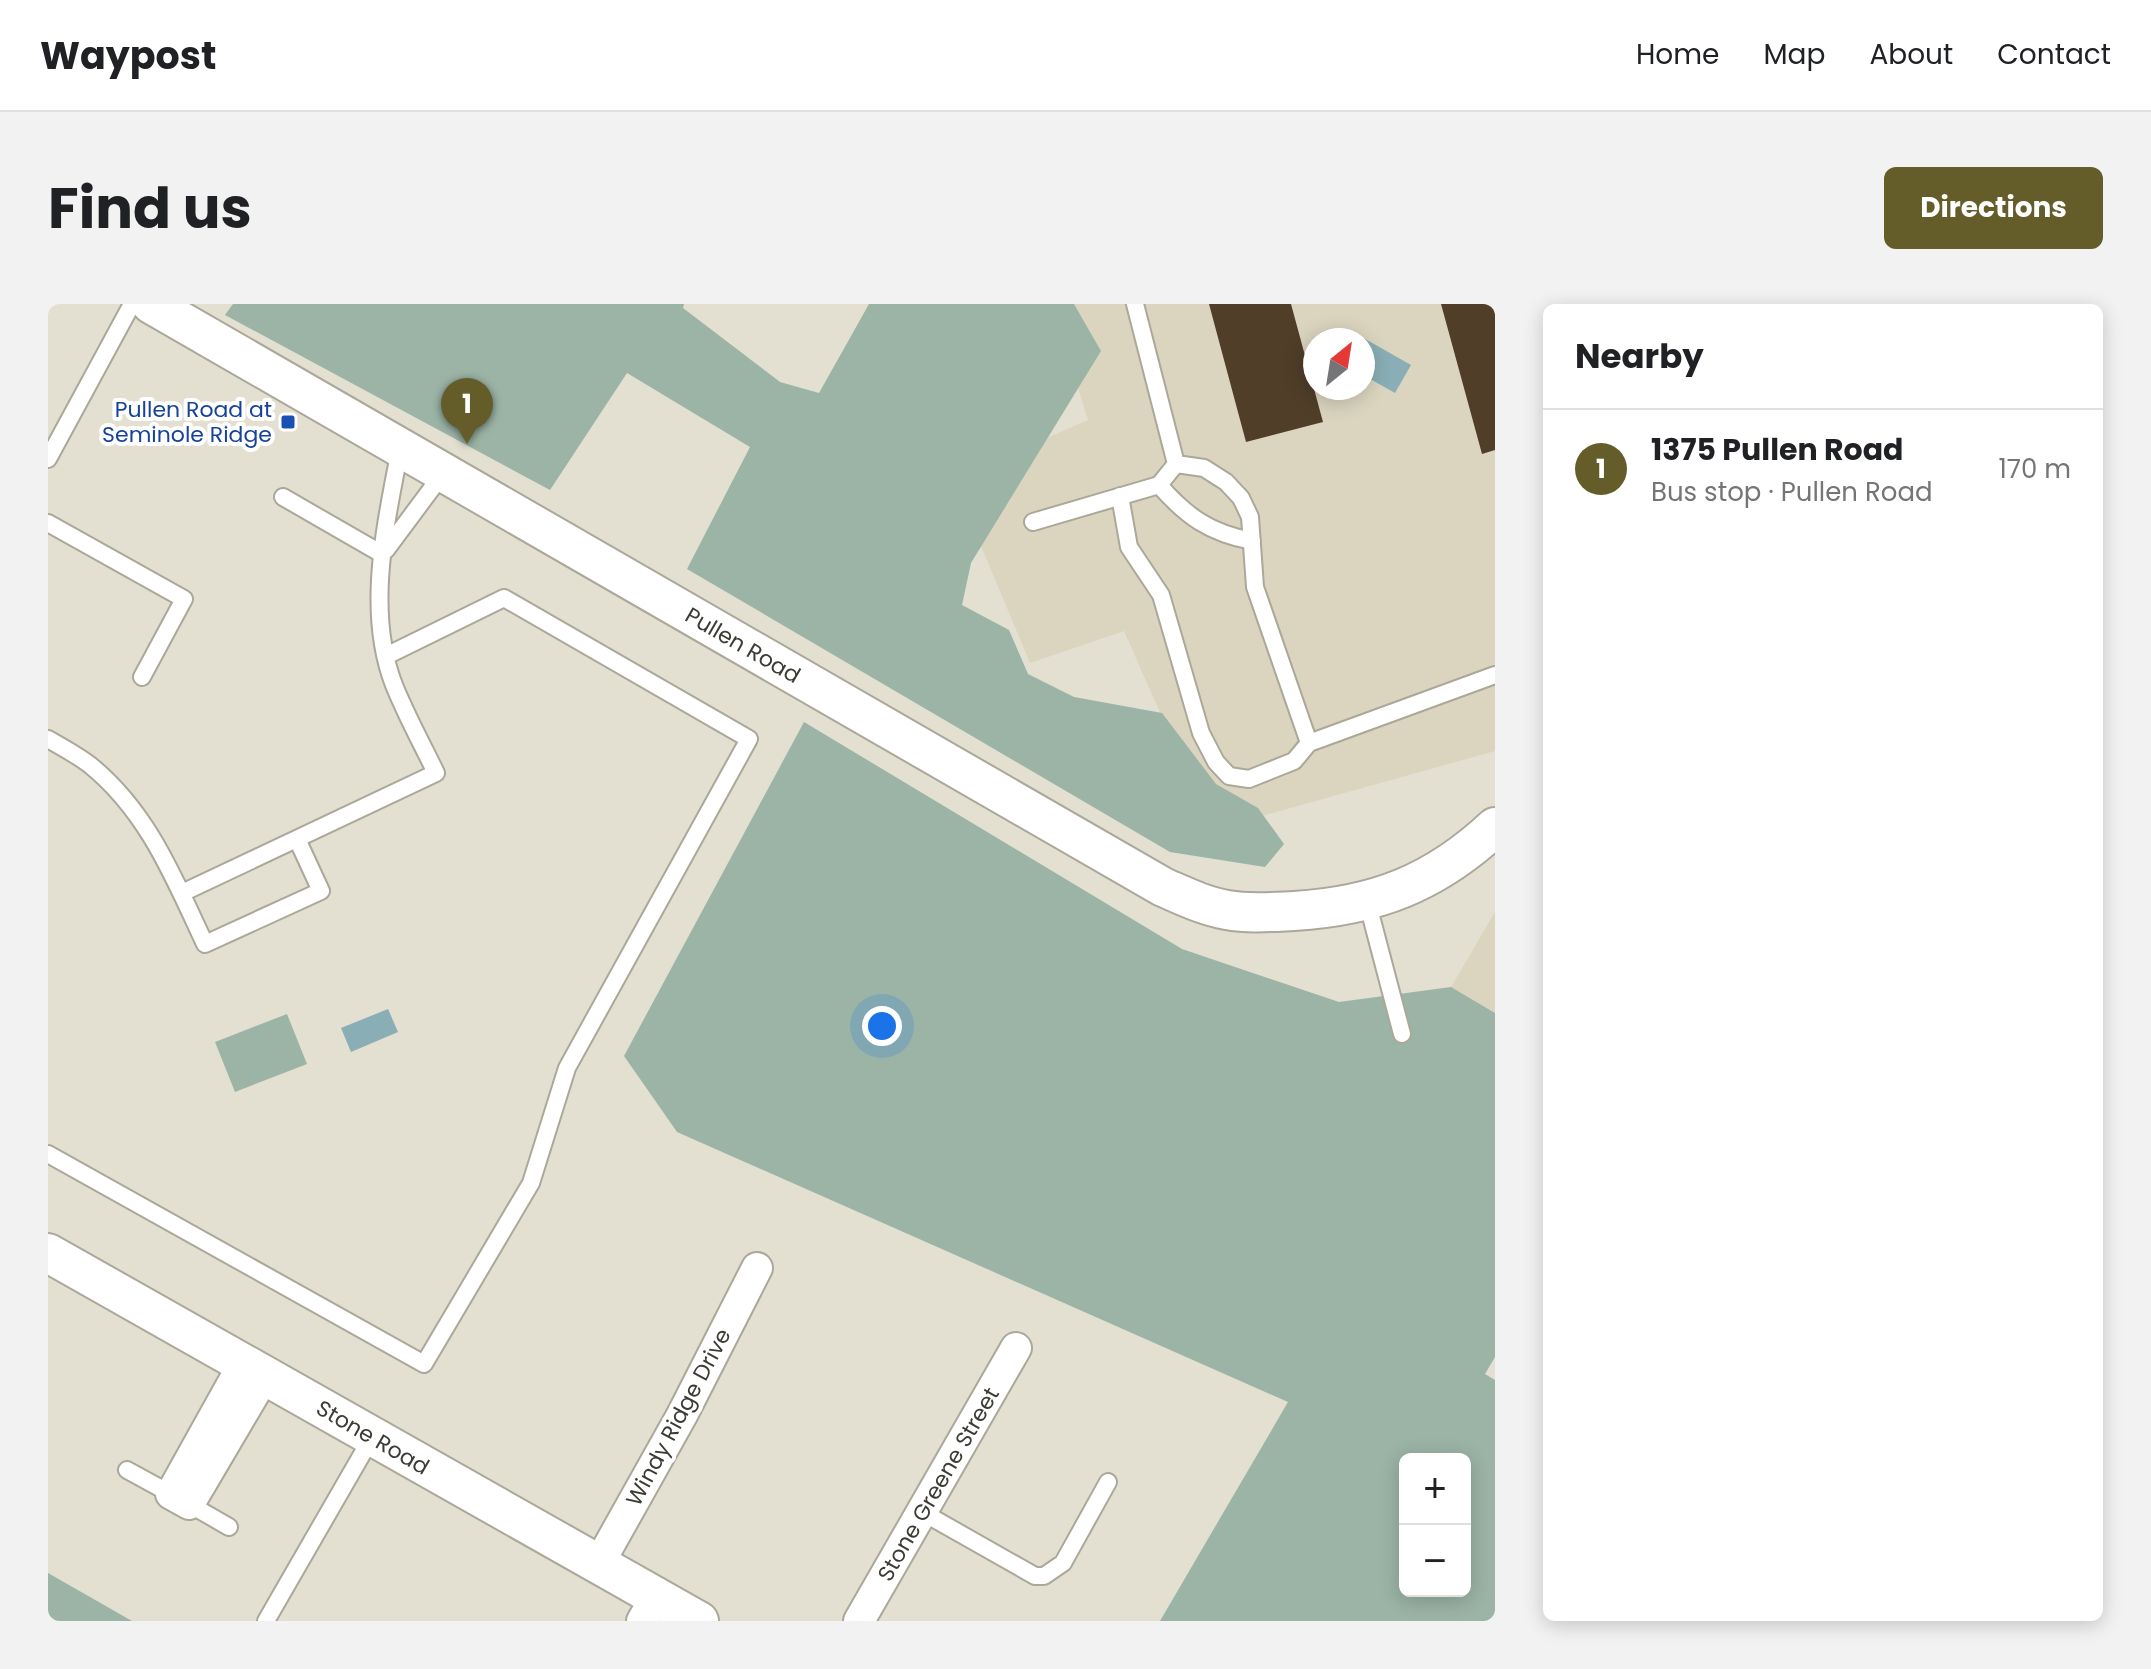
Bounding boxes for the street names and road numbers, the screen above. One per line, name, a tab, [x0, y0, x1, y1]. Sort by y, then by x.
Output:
street label: Pullen Road	[679, 600, 806, 691]
street label: Windy Ridge Drive	[618, 1323, 738, 1512]
street label: Stone Greene Street	[870, 1382, 1007, 1587]
street label: Stone Road	[311, 1393, 435, 1482]

